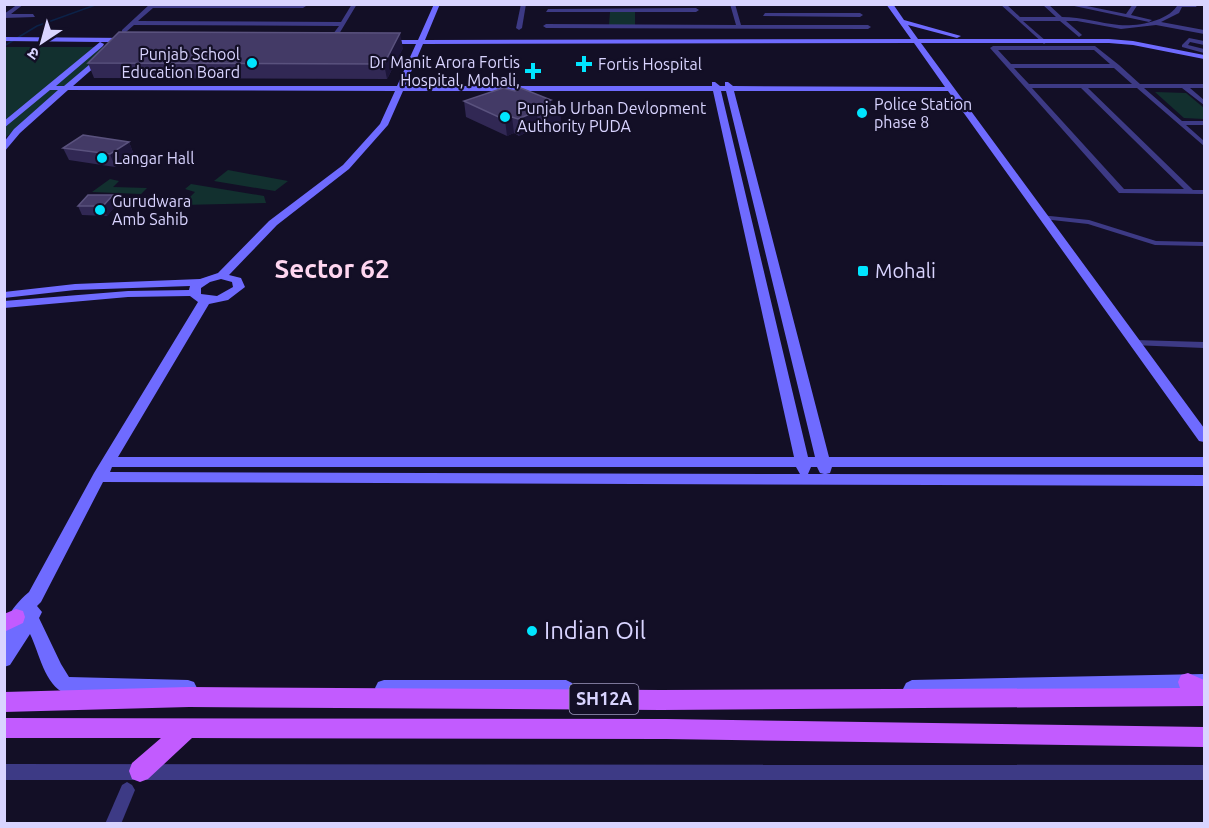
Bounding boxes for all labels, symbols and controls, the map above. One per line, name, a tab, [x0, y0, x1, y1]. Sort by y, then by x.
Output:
north arrow	[12, 12, 72, 72]
text: उ	[24, 44, 42, 64]
place label: Punjab School Education Board	[122, 45, 240, 81]
place label: Dr Manit Arora Fortis Hospital, Mohali,	[369, 53, 520, 89]
marker: Fortis Hospital	[575, 55, 593, 73]
place label: Fortis Hospital	[598, 55, 702, 73]
marker: Punjab School Education Board	[245, 56, 259, 70]
marker: Dr Manit Arora Fortis Hospital, Mohali,	[524, 62, 542, 80]
place label: Police Station phase 8	[874, 95, 972, 131]
place label: Punjab Urban Devlopment Authority PUDA	[517, 99, 707, 135]
marker: Police Station phase 8	[855, 106, 869, 120]
marker: Punjab Urban Devlopment Authority PUDA	[498, 110, 512, 124]
place label: Langar Hall	[114, 149, 194, 167]
marker: Langar Hall	[95, 151, 109, 165]
place label: Gurudwara Amb Sahib	[112, 192, 191, 228]
marker: Gurudwara Amb Sahib	[93, 203, 107, 217]
district label: Sector 62	[274, 254, 390, 283]
place label: Mohali	[875, 259, 936, 282]
marker: Mohali	[856, 264, 870, 278]
place label: Indian Oil	[544, 617, 646, 644]
marker: Indian Oil	[525, 624, 539, 638]
road number: SH12A	[570, 684, 638, 714]

